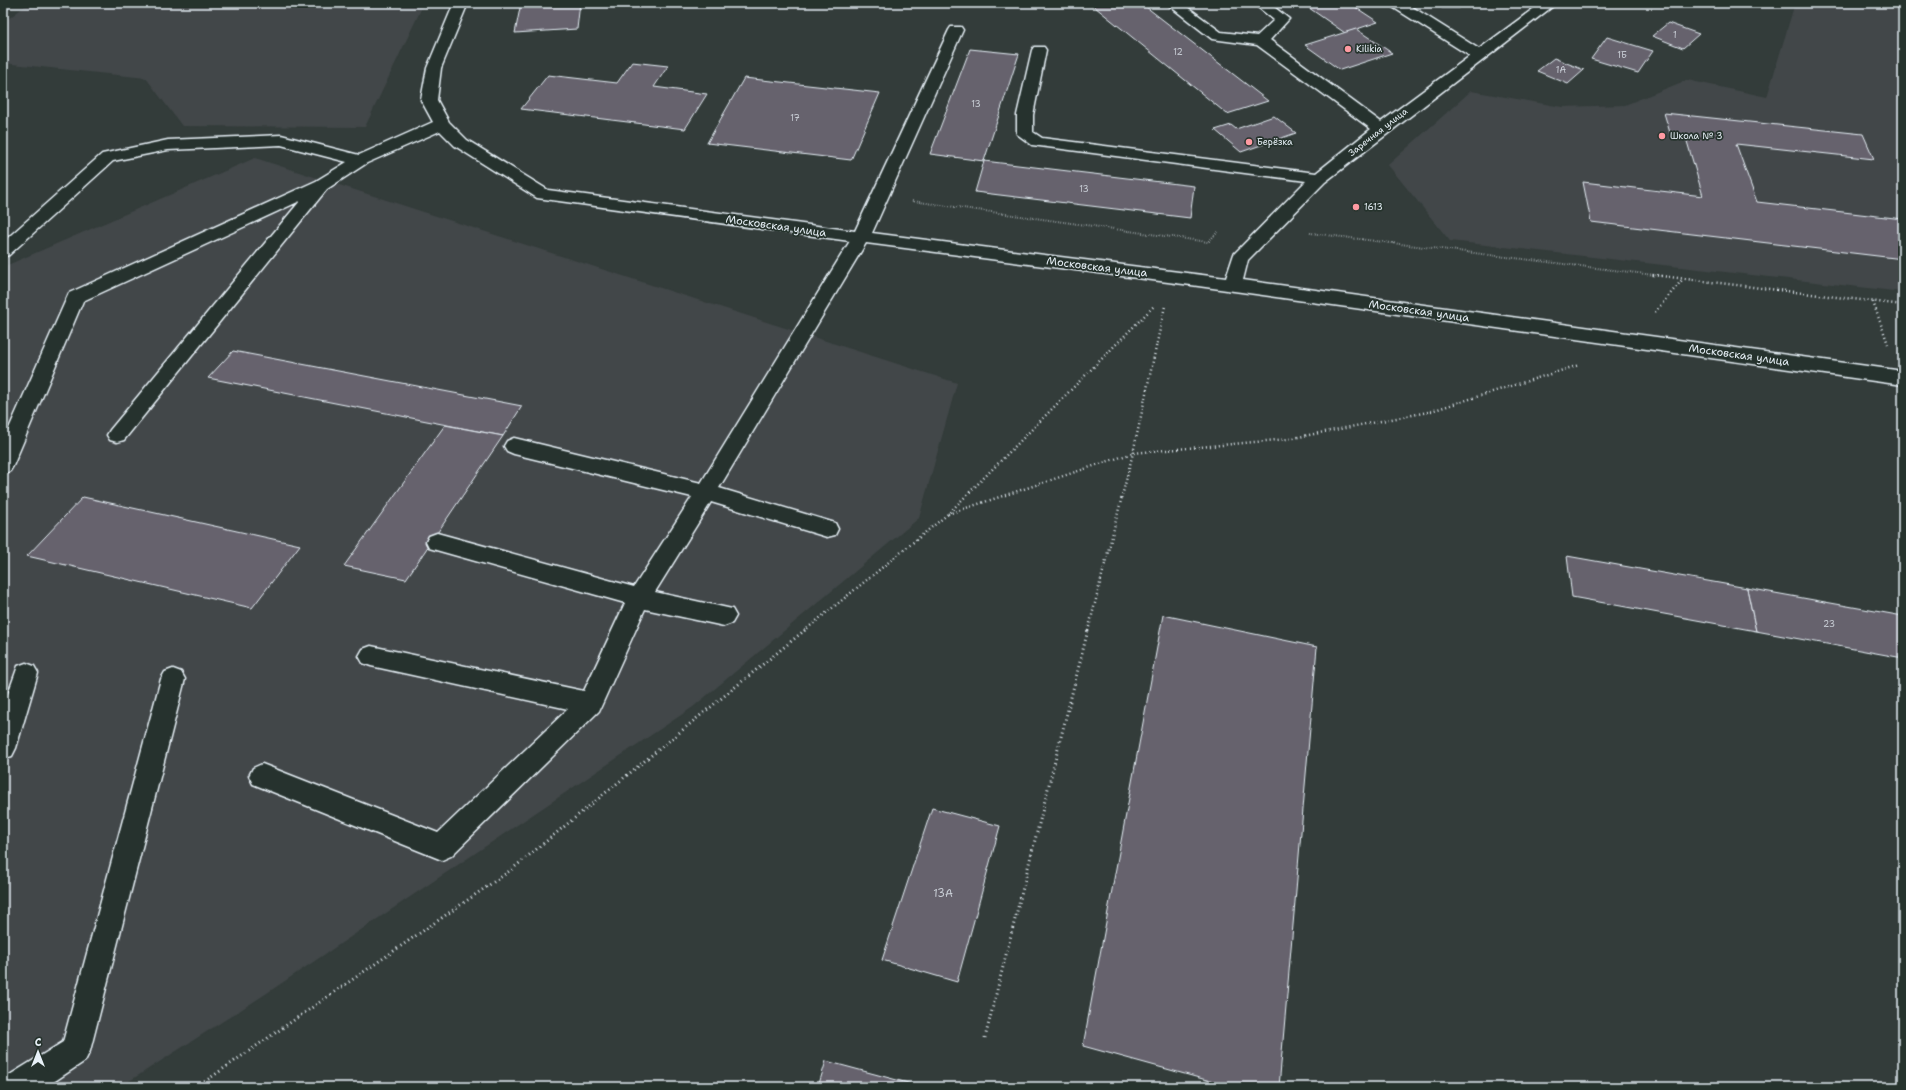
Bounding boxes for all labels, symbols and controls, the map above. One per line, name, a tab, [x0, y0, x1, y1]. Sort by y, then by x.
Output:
house number: 1	[1673, 29, 1677, 41]
place label: Kilikia	[1356, 43, 1383, 55]
marker: Kilikia	[1343, 44, 1353, 54]
house number: 12	[1173, 46, 1183, 58]
house number: 1Б	[1617, 49, 1627, 61]
house number: 1А	[1556, 64, 1567, 76]
house number: 13	[971, 98, 981, 110]
street label: Заречная улица	[1346, 105, 1410, 159]
house number: 17	[790, 112, 800, 124]
place label: Школа № 3	[1670, 130, 1722, 142]
marker: Школа № 3	[1657, 131, 1667, 141]
place label: Берёзка	[1257, 136, 1293, 148]
marker: Берёзка	[1244, 137, 1254, 147]
house number: 13	[1079, 183, 1089, 195]
place label: 1613	[1364, 201, 1383, 213]
marker: 1613	[1351, 202, 1361, 212]
street label: Московская улица	[725, 211, 828, 241]
street label: Московская улица	[1046, 253, 1149, 281]
street label: Московская улица	[1368, 296, 1471, 326]
street label: Московская улица	[1688, 340, 1791, 370]
house number: 23	[1823, 618, 1835, 630]
house number: 13А	[933, 886, 953, 901]
north arrow	[18, 1032, 58, 1072]
text: С	[35, 1035, 42, 1050]

